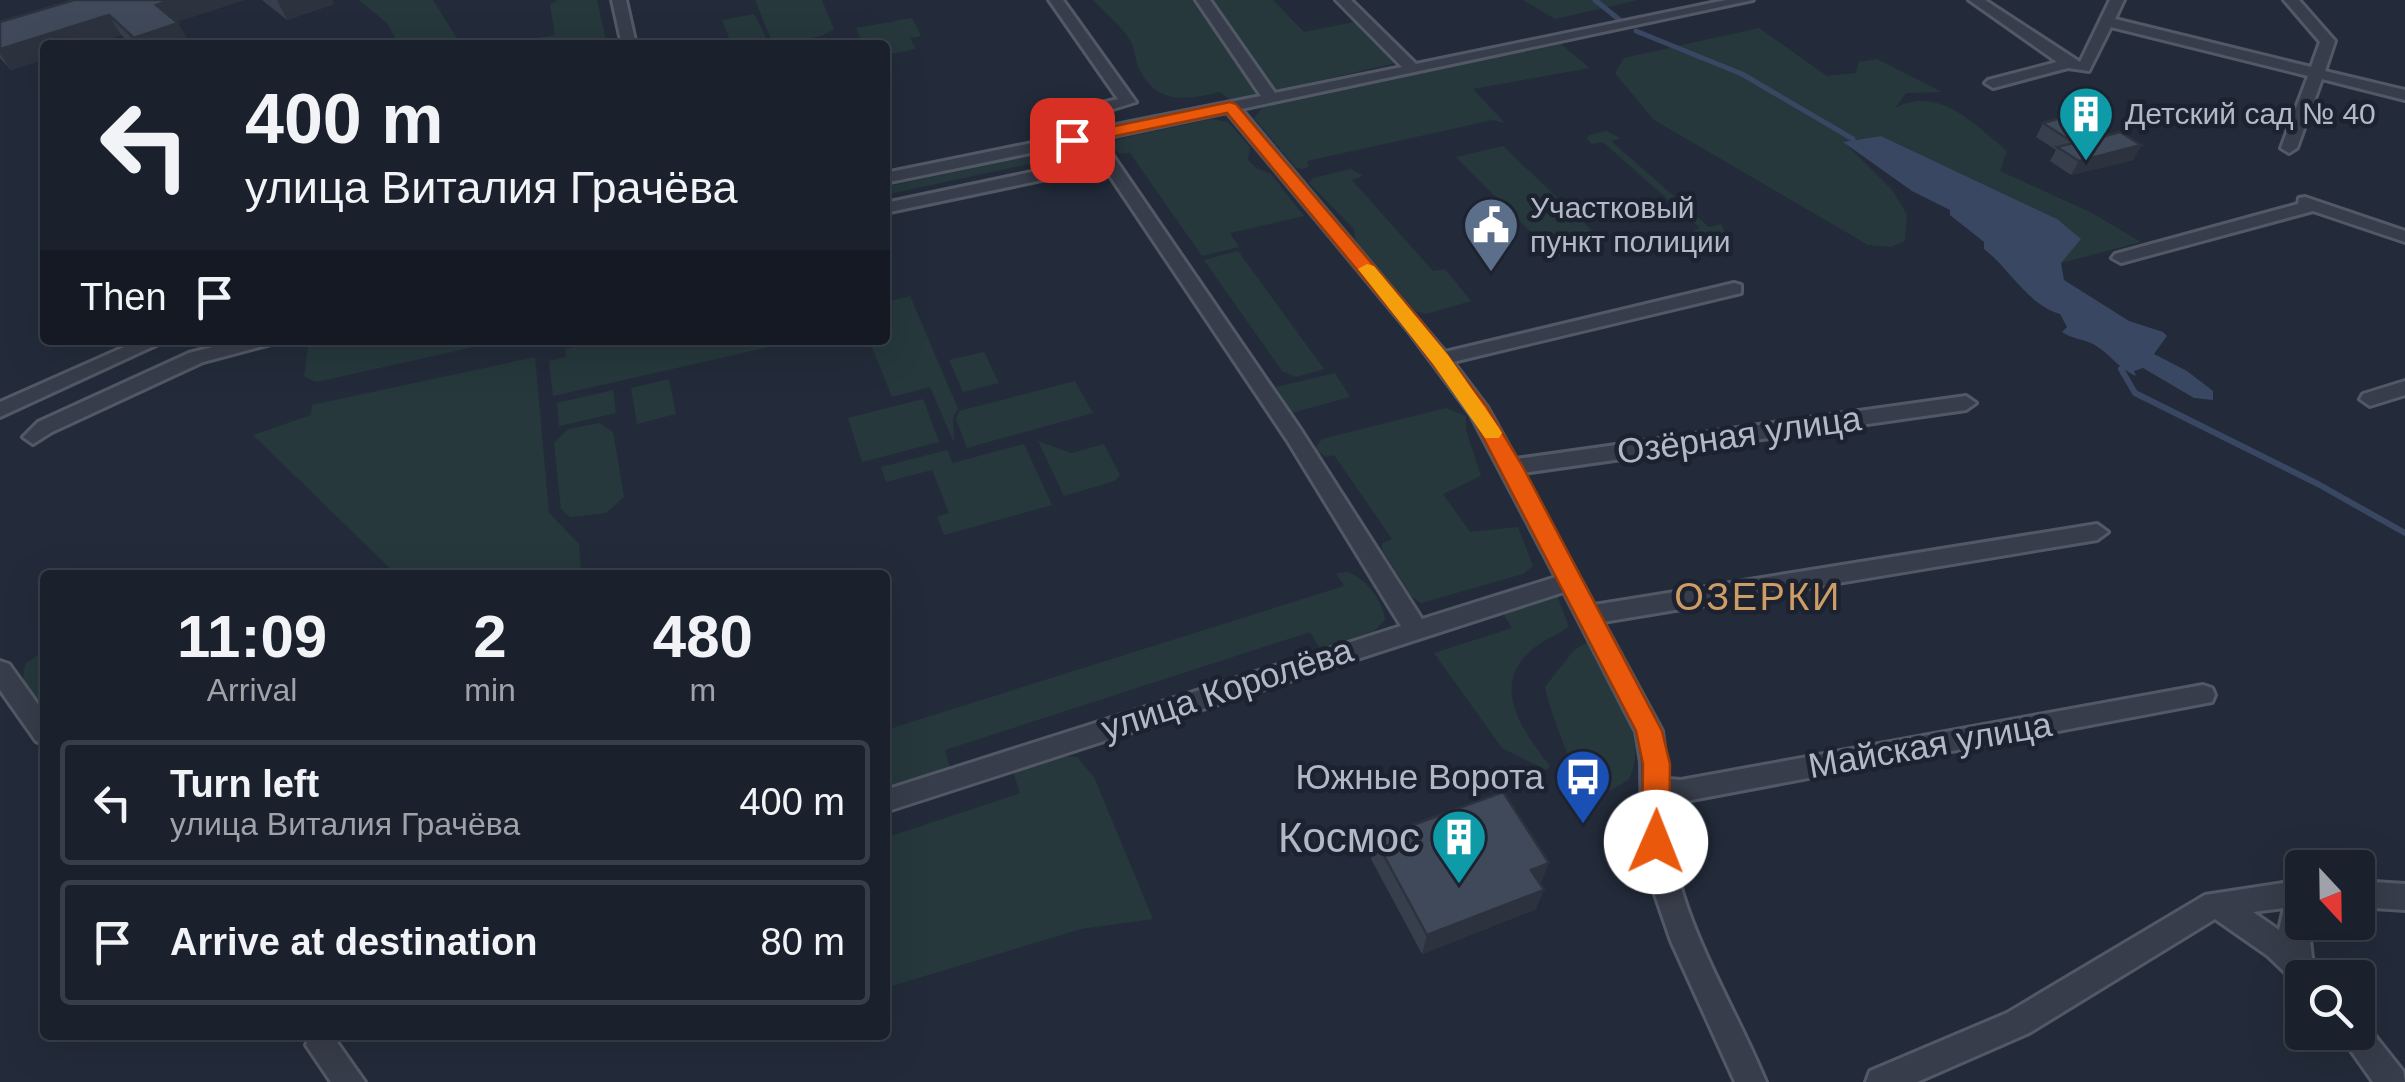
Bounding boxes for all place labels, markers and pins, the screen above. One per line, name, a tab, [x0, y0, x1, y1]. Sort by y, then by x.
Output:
building icon: Детский сад № 40	[2056, 84, 2116, 163]
place label: Детский сад № 40	[2125, 97, 2376, 130]
pin	[1030, 98, 1115, 183]
place label: Участковый пункт полиции	[1530, 191, 1731, 258]
public building icon: Участковый пункт полиции	[1461, 195, 1521, 274]
bus stop icon: Южные Ворота	[1553, 747, 1613, 826]
place label: Южные Ворота	[1295, 757, 1545, 796]
building icon: Космос	[1429, 807, 1489, 886]
place label: Космос	[1278, 814, 1420, 861]

